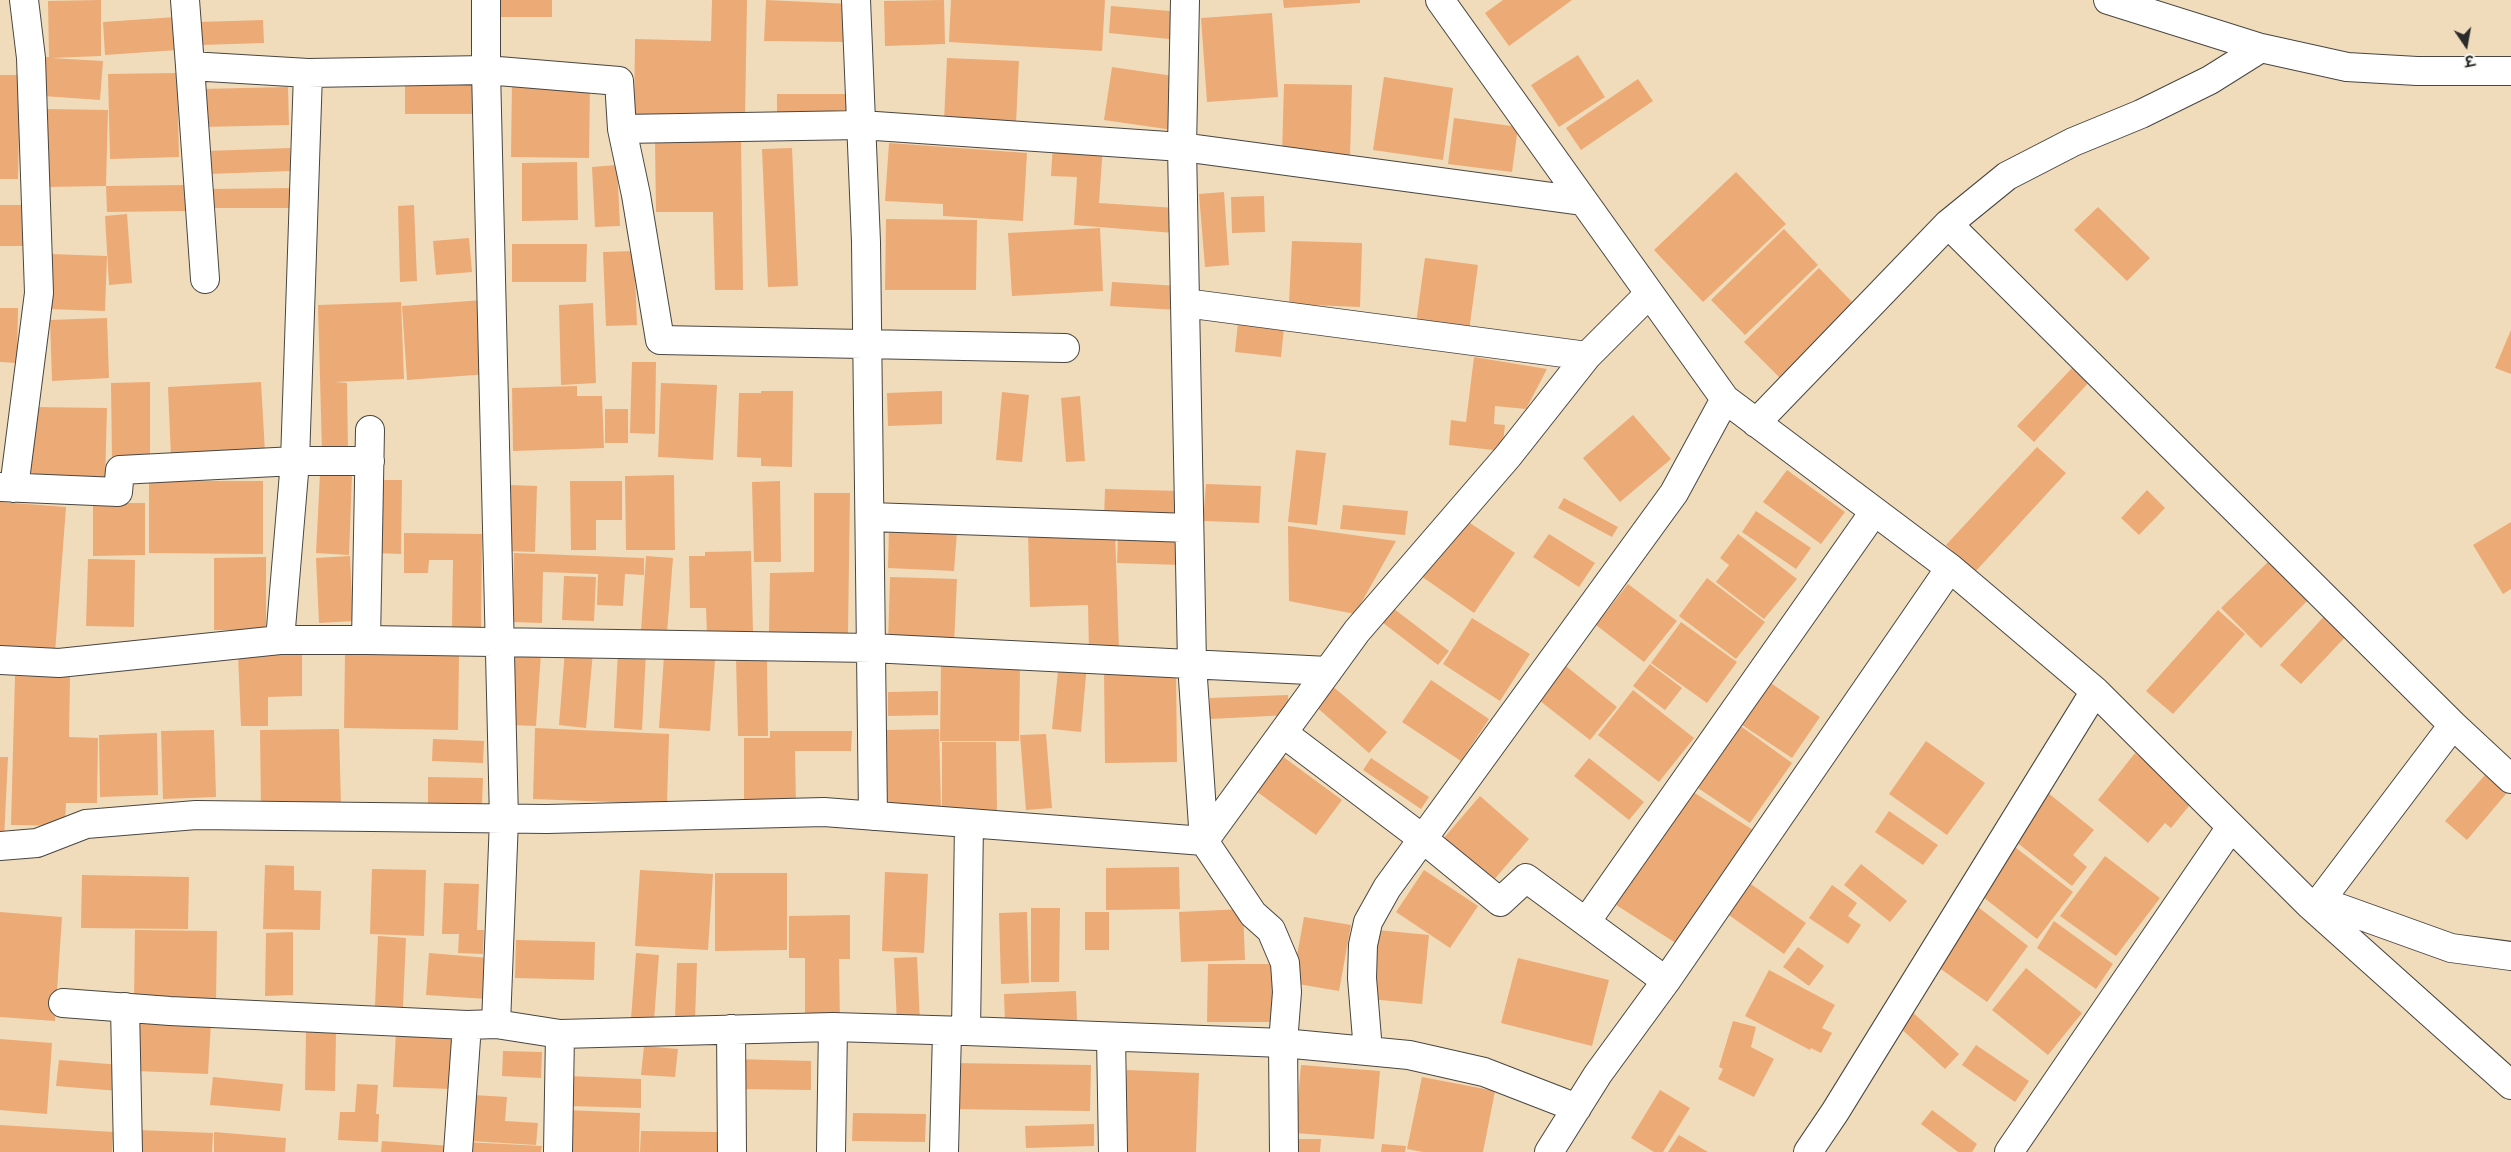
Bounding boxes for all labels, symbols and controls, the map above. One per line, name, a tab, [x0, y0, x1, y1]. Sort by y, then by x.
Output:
north arrow	[2441, 20, 2491, 70]
text: उ	[2463, 51, 2476, 69]

